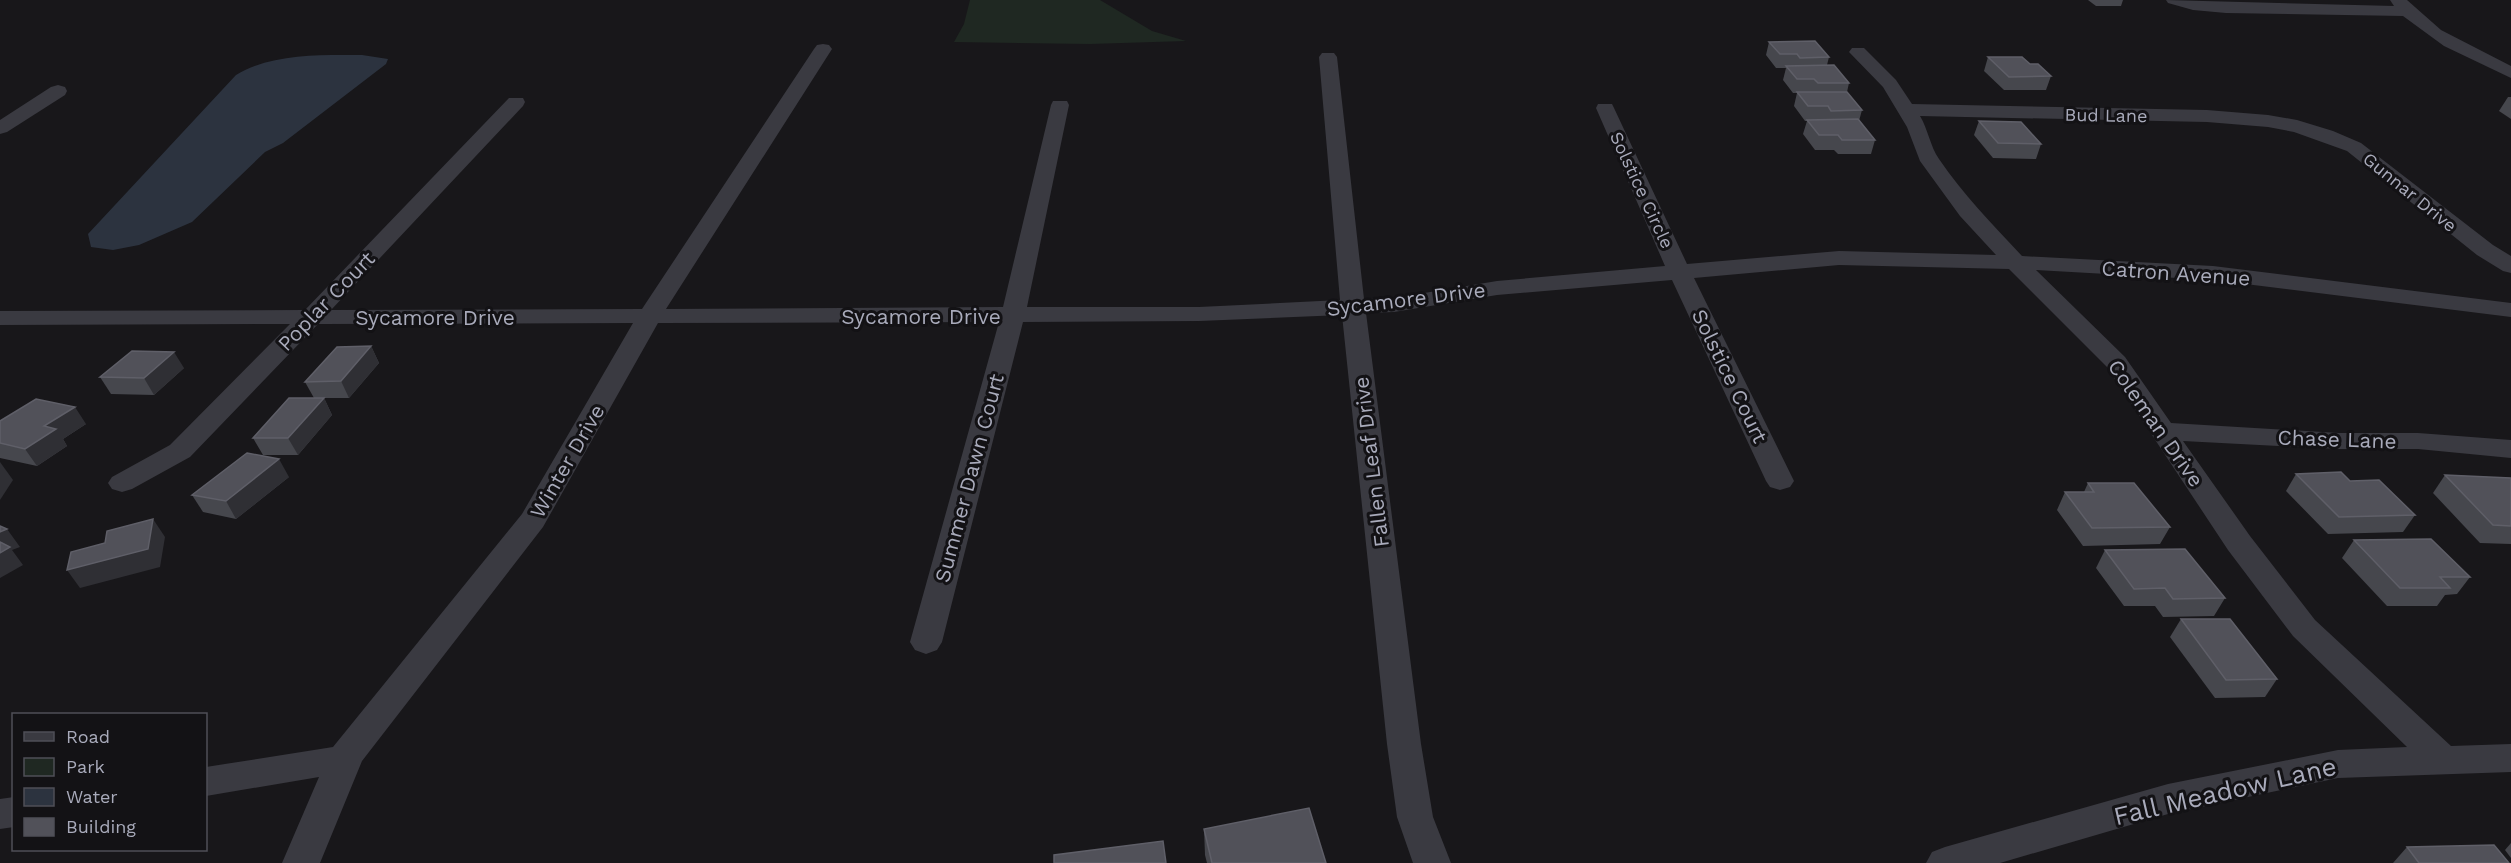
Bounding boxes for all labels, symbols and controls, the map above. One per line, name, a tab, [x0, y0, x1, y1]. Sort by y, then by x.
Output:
street label: Bud Lane	[2064, 104, 2148, 126]
street label: Solstice Circle	[1606, 128, 1678, 252]
street label: Gunnar Drive	[2359, 148, 2461, 236]
street label: Poplar Court	[272, 246, 380, 356]
street label: Catron Avenue	[2101, 255, 2251, 291]
street label: Sycamore Drive	[1325, 277, 1487, 321]
street label: Sycamore Drive	[841, 304, 1001, 329]
street label: Sycamore Drive	[355, 305, 515, 330]
street label: Solstice Court	[1687, 305, 1773, 447]
street label: Coleman Drive	[2103, 354, 2209, 492]
street label: Summer Dawn Court	[929, 371, 1009, 585]
street label: Fallen Leaf Drive	[1348, 375, 1394, 549]
street label: Winter Drive	[524, 400, 610, 522]
street label: Chase Lane	[2277, 424, 2397, 454]
legend	[12, 713, 207, 851]
text: Road	[66, 726, 110, 747]
street label: Fall Meadow Lane	[2111, 751, 2339, 831]
text: Park	[66, 756, 105, 777]
text: Water	[66, 786, 118, 807]
text: Building	[66, 816, 136, 837]

